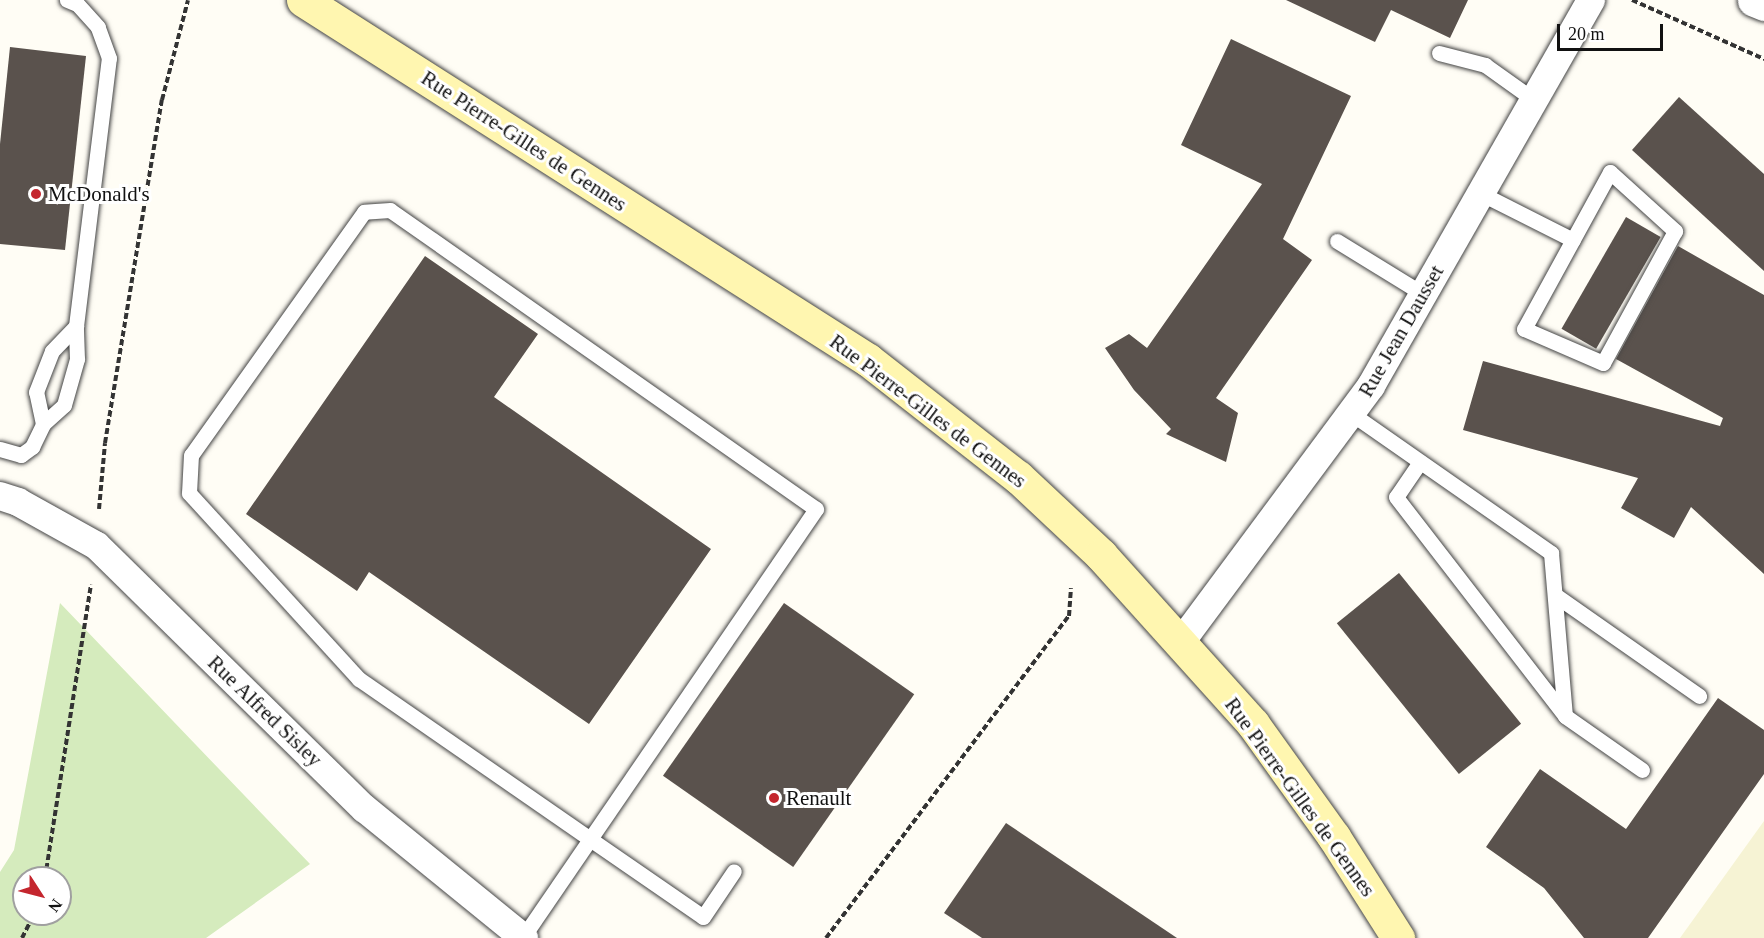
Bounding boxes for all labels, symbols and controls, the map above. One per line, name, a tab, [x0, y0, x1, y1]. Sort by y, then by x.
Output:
scale bar	[1560, 12, 1666, 50]
text: 20 m	[1568, 24, 1605, 44]
street label: Rue Pierre-Gilles de Gennes	[417, 65, 631, 217]
place label: McDonald's	[48, 181, 150, 207]
marker: McDonald's	[29, 187, 43, 201]
street label: Rue Jean Dausset	[1353, 261, 1449, 401]
street label: Rue Pierre-Gilles de Gennes	[825, 329, 1031, 493]
street label: Rue Alfred Sisley	[202, 650, 328, 772]
street label: Rue Pierre-Gilles de Gennes	[1219, 693, 1381, 901]
place label: Renault	[786, 785, 851, 811]
marker: Renault	[767, 791, 781, 805]
north arrow	[12, 866, 72, 926]
text: N	[45, 896, 66, 915]

